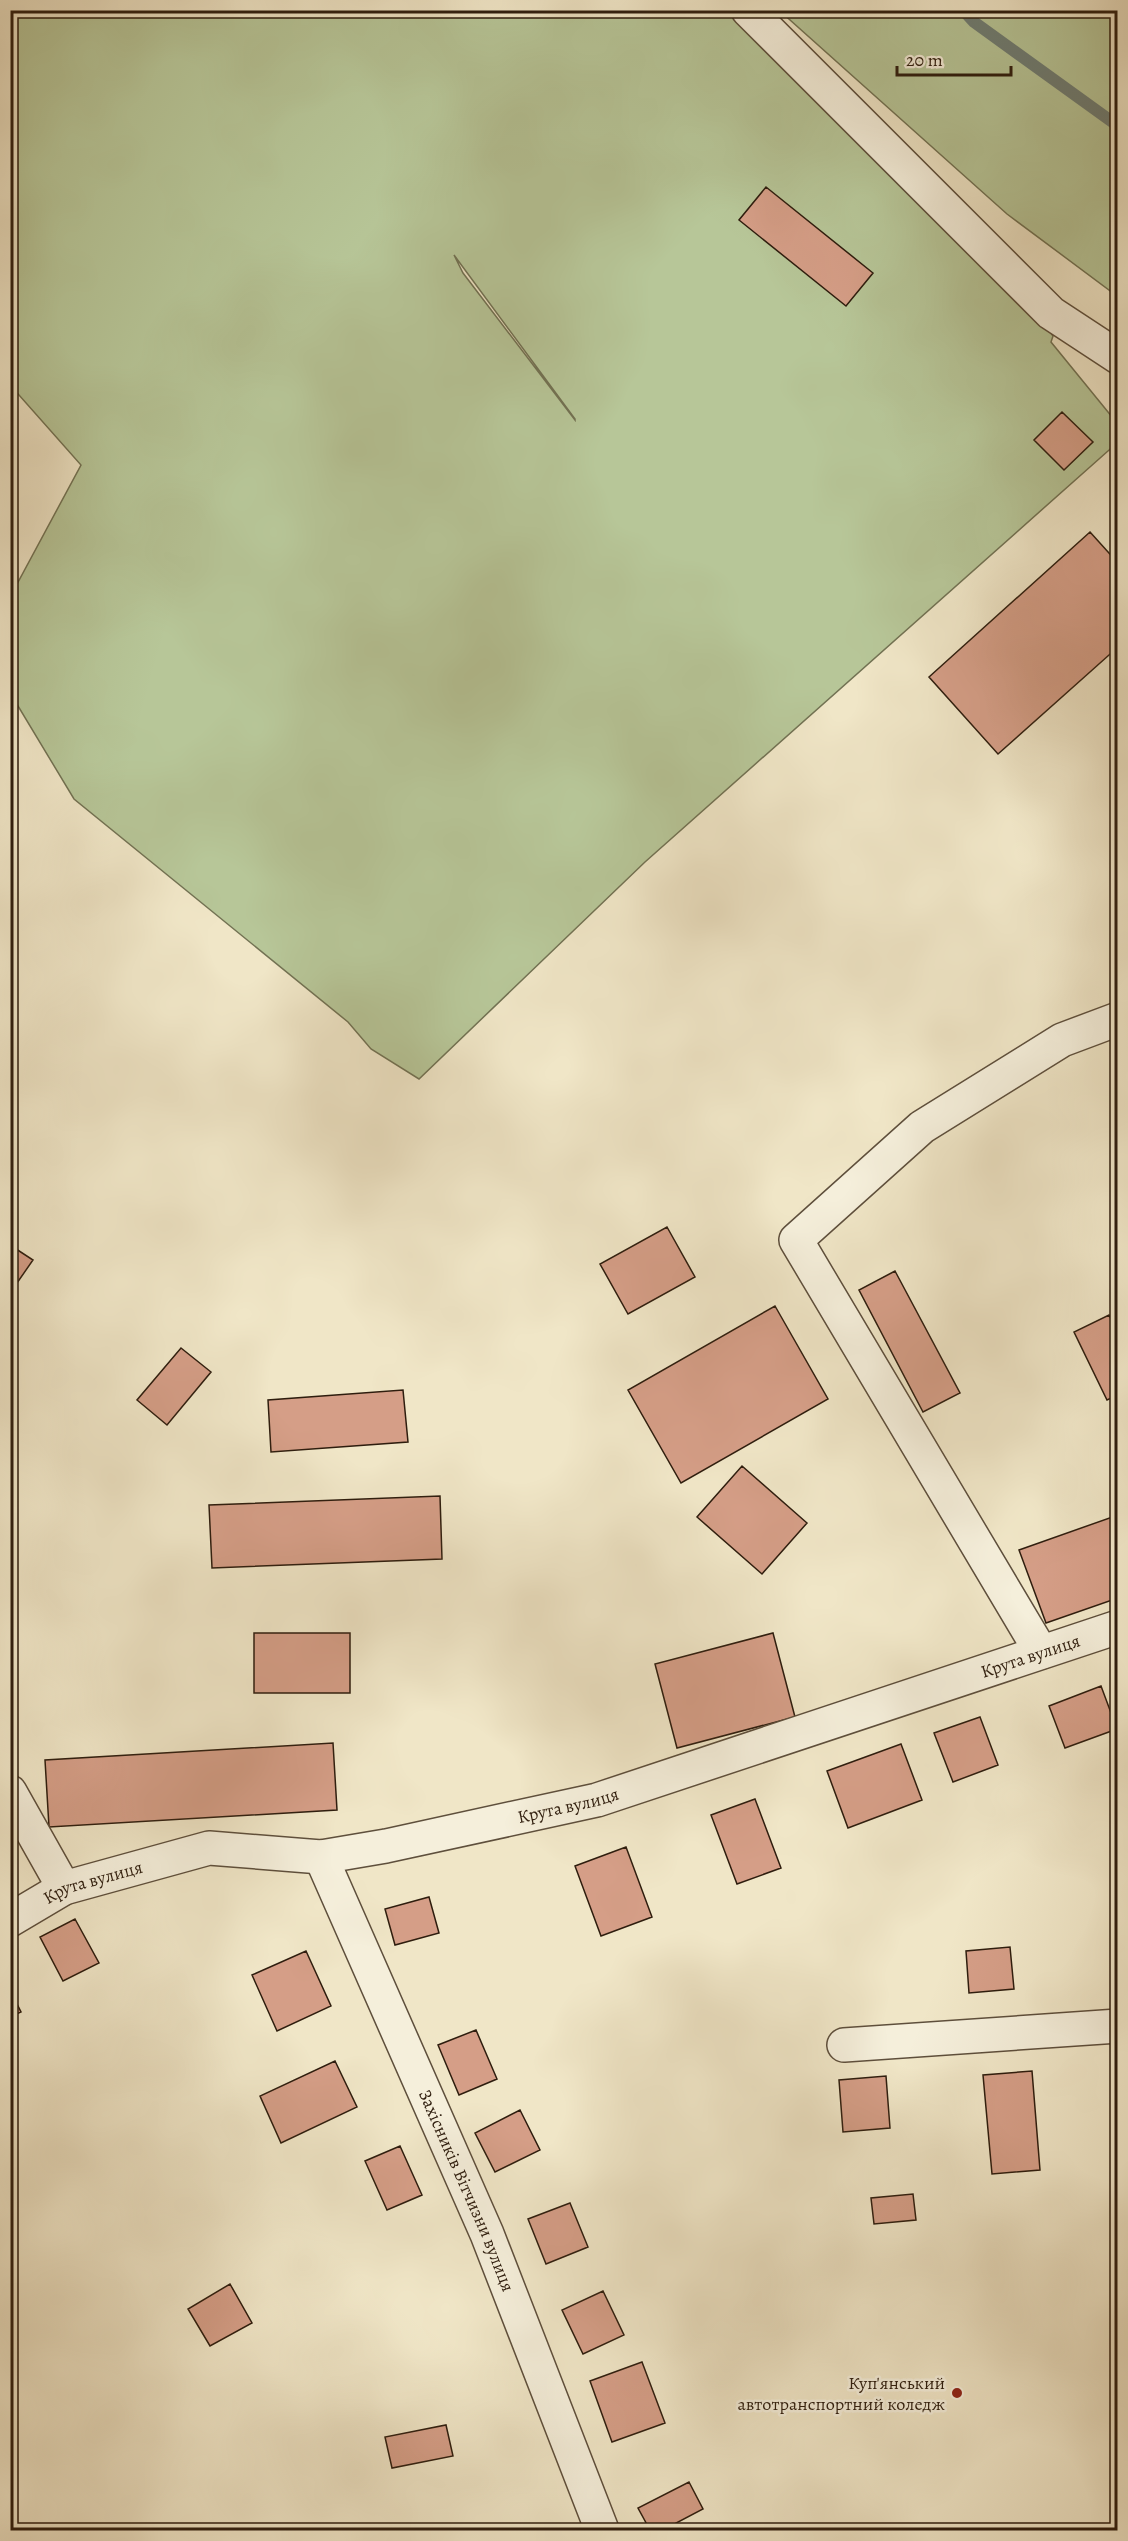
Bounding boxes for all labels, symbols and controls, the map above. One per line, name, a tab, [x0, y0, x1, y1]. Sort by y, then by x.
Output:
scale bar	[897, 39, 1011, 77]
text: 20 m	[906, 48, 943, 72]
street label: Крута вулиця	[978, 1628, 1083, 1684]
street label: Крута вулиця	[515, 1782, 622, 1829]
street label: Крута вулиця	[39, 1855, 145, 1910]
street label: Захісників Вітчизни вулиця	[413, 2086, 520, 2295]
place label: Куп'янський автотранспортний коледж	[737, 2371, 945, 2416]
marker: Куп'янський автотранспортний коледж	[950, 2386, 964, 2400]

